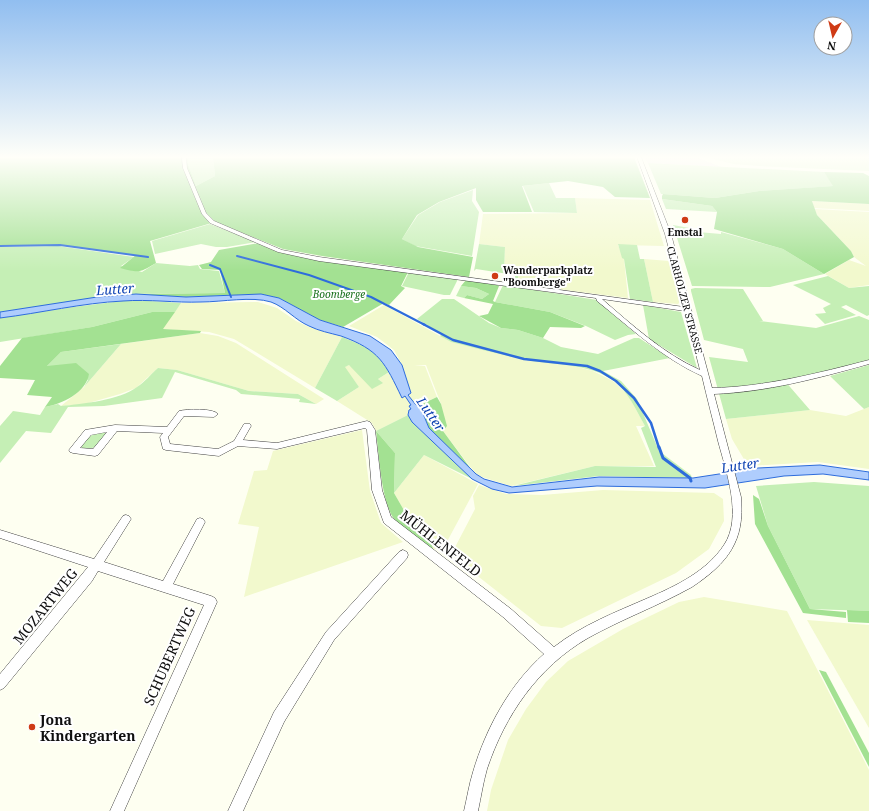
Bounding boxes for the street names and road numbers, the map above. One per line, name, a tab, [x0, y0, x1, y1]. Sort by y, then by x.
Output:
street label: CLARHOLZER STRASSE	[664, 245, 706, 355]
street label: MÜHLENFELD	[396, 505, 486, 581]
street label: MOZARTWEG	[8, 564, 82, 648]
street label: SCHUBERTWEG	[139, 604, 199, 708]

